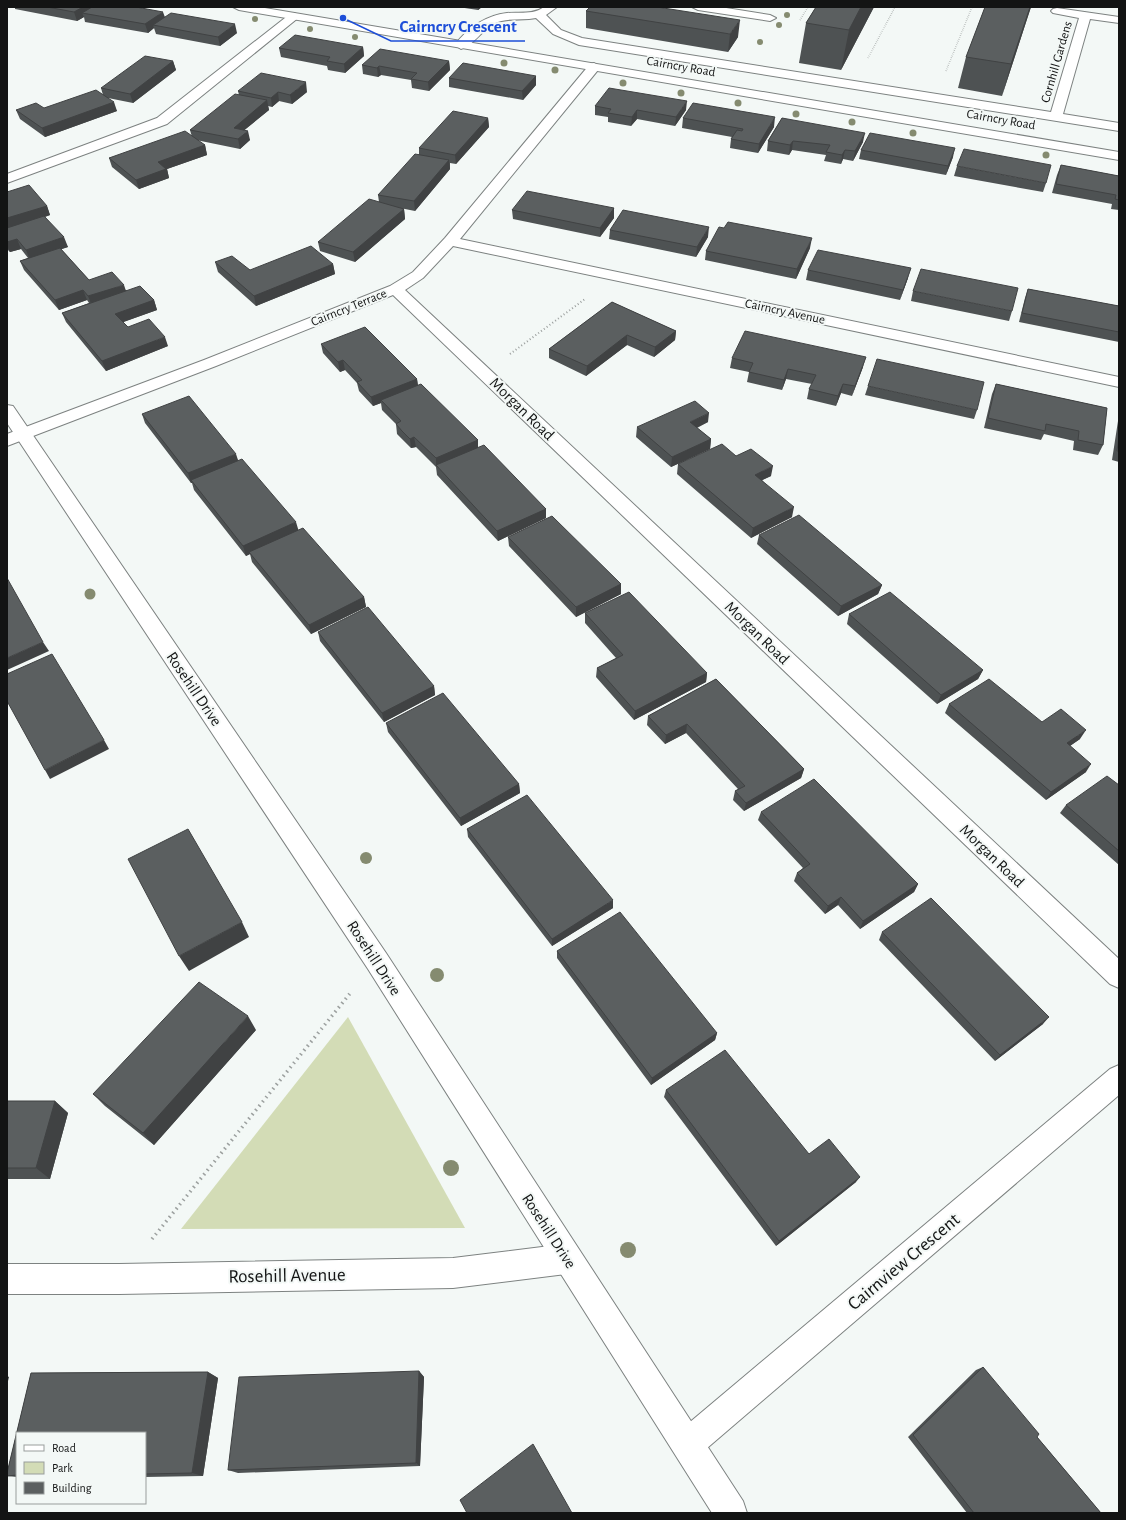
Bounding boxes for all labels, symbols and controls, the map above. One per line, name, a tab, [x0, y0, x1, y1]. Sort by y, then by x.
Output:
callout: Cairncry Crescent	[391, 12, 525, 41]
text: Cairncry Crescent	[399, 18, 517, 36]
street label: Cornhill Gardens	[1039, 20, 1075, 104]
street label: Cairncry Road	[646, 55, 717, 79]
street label: Cairncry Road	[966, 108, 1037, 132]
street label: Cairncry Terrace	[309, 287, 389, 329]
street label: Cairncry Avenue	[744, 297, 826, 327]
street label: Morgan Road	[487, 375, 557, 443]
street label: Morgan Road	[722, 599, 792, 667]
street label: Rosehill Drive	[163, 649, 225, 729]
street label: Morgan Road	[957, 822, 1027, 890]
street label: Rosehill Drive	[344, 918, 404, 998]
street label: Rosehill Drive	[519, 1191, 579, 1271]
street label: Cairnview Crescent	[844, 1210, 964, 1314]
street label: Rosehill Avenue	[228, 1265, 346, 1287]
legend	[16, 1432, 146, 1504]
text: Road	[52, 1442, 76, 1454]
text: Park	[52, 1462, 73, 1474]
text: Building	[52, 1482, 92, 1494]

